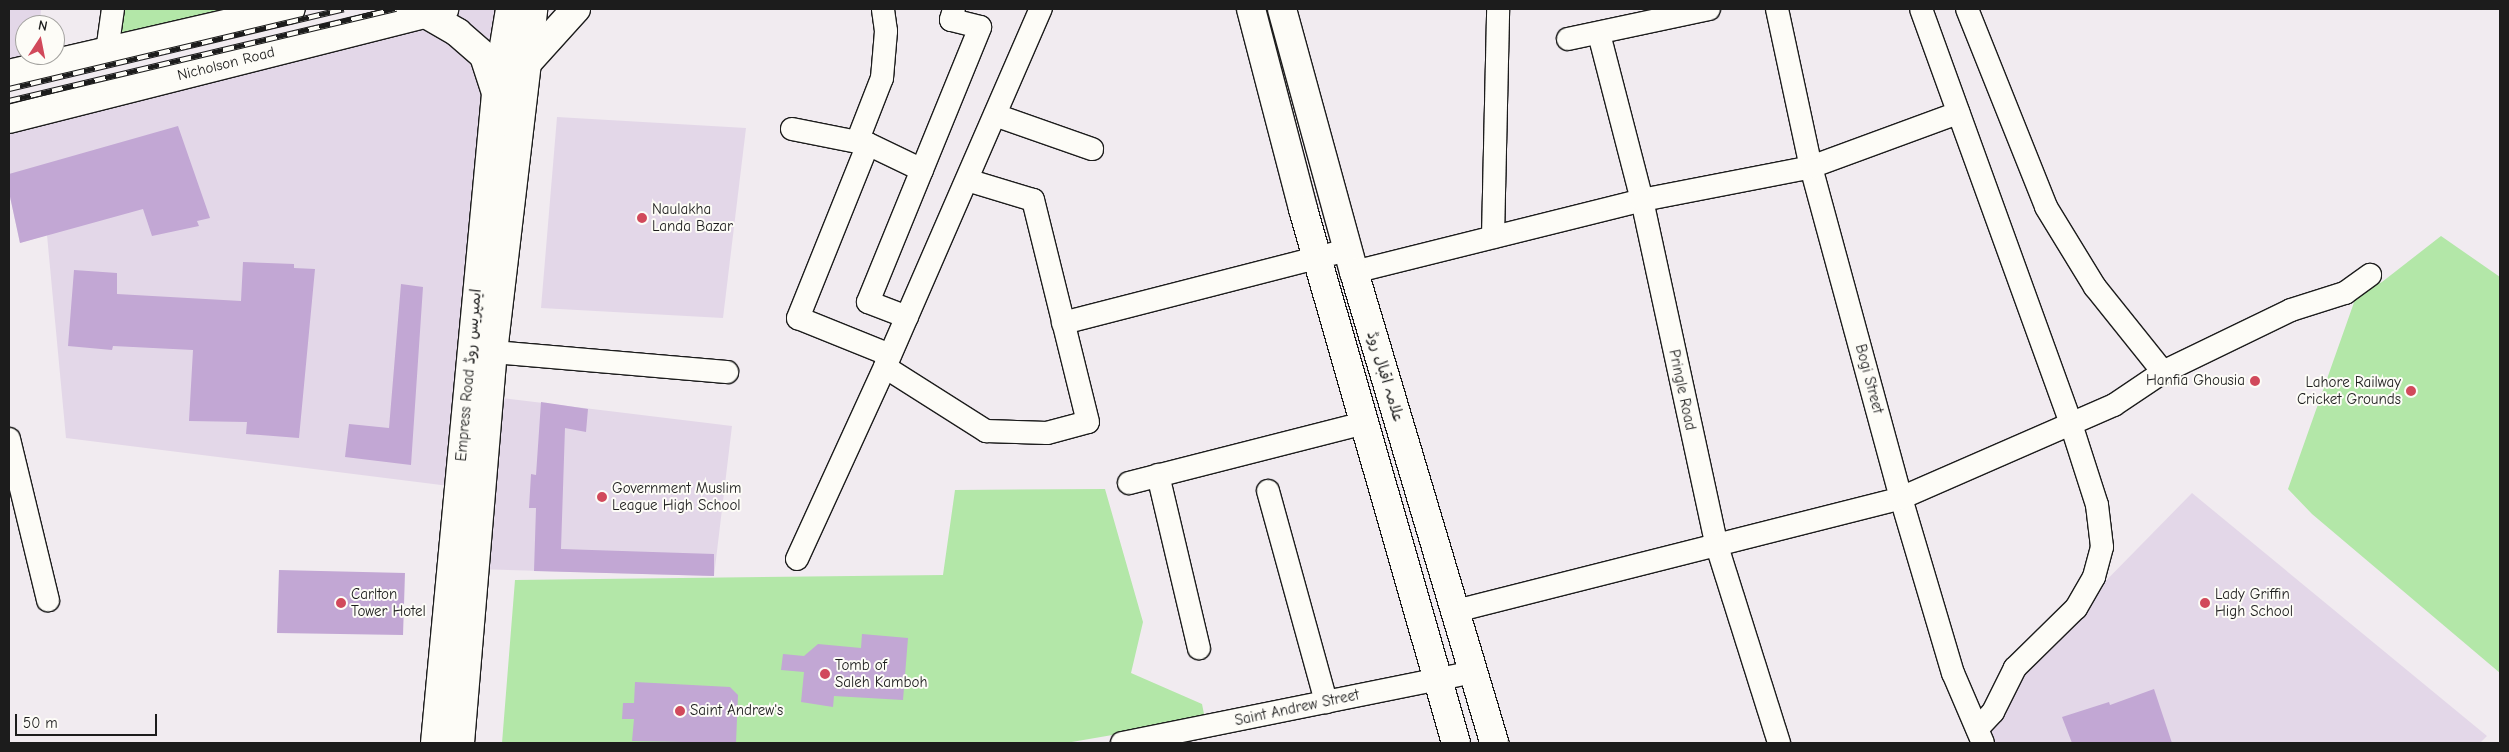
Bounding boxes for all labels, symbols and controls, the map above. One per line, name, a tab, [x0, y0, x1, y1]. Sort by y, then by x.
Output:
north arrow	[15, 15, 65, 65]
text: N	[37, 17, 49, 35]
street label: Nicholson Road	[176, 43, 276, 85]
place label: Naulakha Landa Bazar	[652, 200, 733, 235]
marker: Naulakha Landa Bazar	[636, 212, 648, 224]
street label: Empress Road ایمپریس روڈ	[452, 288, 486, 462]
street label: علامہ اقبال روڈ	[1363, 329, 1407, 425]
street label: Bogi Street	[1851, 342, 1887, 416]
street label: Pringle Road	[1665, 348, 1699, 432]
place label: Hanfia Ghousia	[2146, 372, 2245, 390]
place label: Lahore Railway Cricket Grounds	[2297, 373, 2401, 408]
marker: Hanfia Ghousia	[2249, 375, 2261, 387]
marker: Lahore Railway Cricket Grounds	[2405, 385, 2417, 397]
place label: Government Muslim League High School	[612, 479, 741, 514]
marker: Government Muslim League High School	[596, 491, 608, 503]
place label: Carlton Tower Hotel	[351, 585, 426, 620]
place label: Lady Griffin High School	[2215, 585, 2293, 620]
marker: Carlton Tower Hotel	[335, 597, 347, 609]
marker: Lady Griffin High School	[2199, 597, 2211, 609]
place label: Tomb of Saleh Kamboh	[835, 656, 927, 691]
marker: Tomb of Saleh Kamboh	[819, 668, 831, 680]
street label: Saint Andrew Street	[1233, 686, 1361, 730]
place label: Saint Andrew's	[690, 702, 783, 720]
scale bar	[18, 704, 160, 736]
marker: Saint Andrew's	[674, 705, 686, 717]
text: 50 m	[23, 714, 58, 732]

